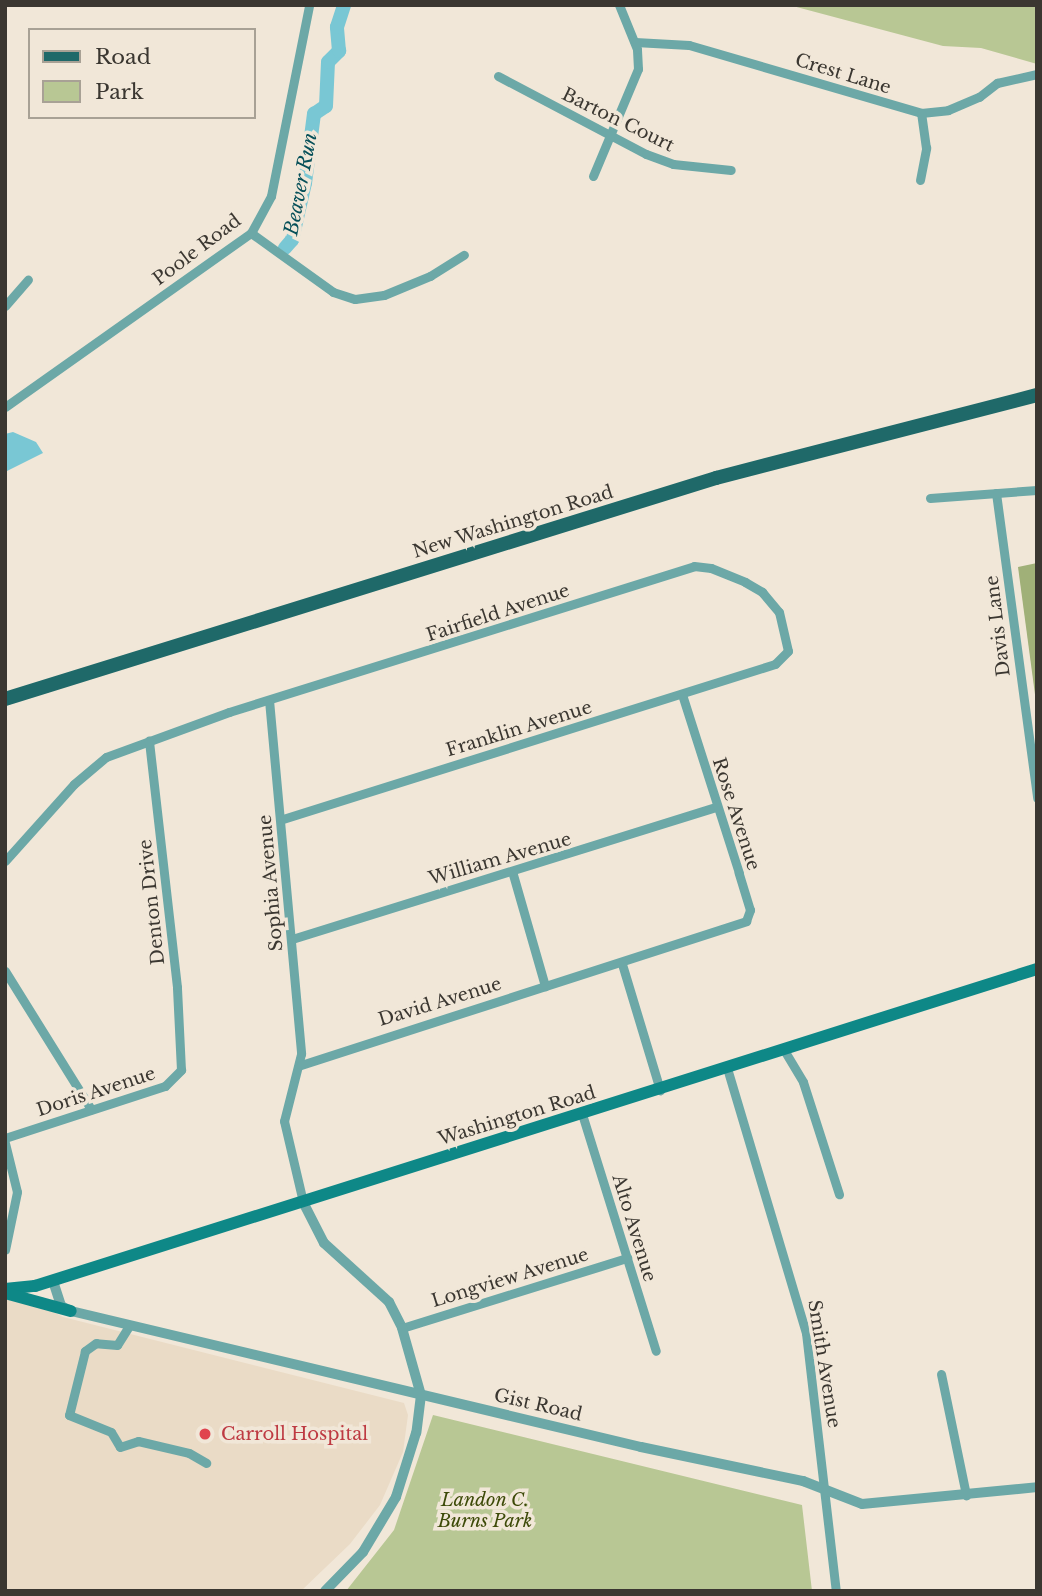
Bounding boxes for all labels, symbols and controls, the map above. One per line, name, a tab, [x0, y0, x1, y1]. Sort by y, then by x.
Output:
legend	[28, 28, 256, 119]
text: Road	[95, 44, 151, 70]
street label: Crest Lane	[792, 49, 894, 99]
text: Park	[95, 79, 144, 105]
street label: Barton Court	[558, 84, 678, 156]
water label: Beaver Run	[280, 131, 322, 237]
street label: Poole Road	[149, 210, 245, 290]
street label: New Washington Road	[410, 481, 616, 563]
street label: Davis Lane	[981, 574, 1015, 678]
street label: Fairfield Avenue	[423, 580, 573, 646]
street label: Franklin Avenue	[443, 696, 595, 762]
street label: Rose Avenue	[708, 755, 764, 873]
street label: Sophia Avenue	[254, 813, 288, 953]
street label: William Avenue	[426, 828, 574, 890]
street label: Denton Drive	[135, 838, 169, 966]
street label: David Avenue	[375, 973, 505, 1031]
street label: Doris Avenue	[34, 1063, 158, 1121]
street label: Washington Road	[436, 1082, 598, 1150]
street label: Alto Avenue	[607, 1171, 661, 1285]
street label: Longview Avenue	[428, 1244, 592, 1312]
street label: Smith Avenue	[803, 1298, 845, 1430]
street label: Gist Road	[492, 1384, 584, 1426]
place label: Carroll Hospital	[221, 1423, 368, 1445]
marker: Carroll Hospital	[195, 1424, 215, 1444]
park label: Landon C. Burns Park	[438, 1490, 532, 1532]

